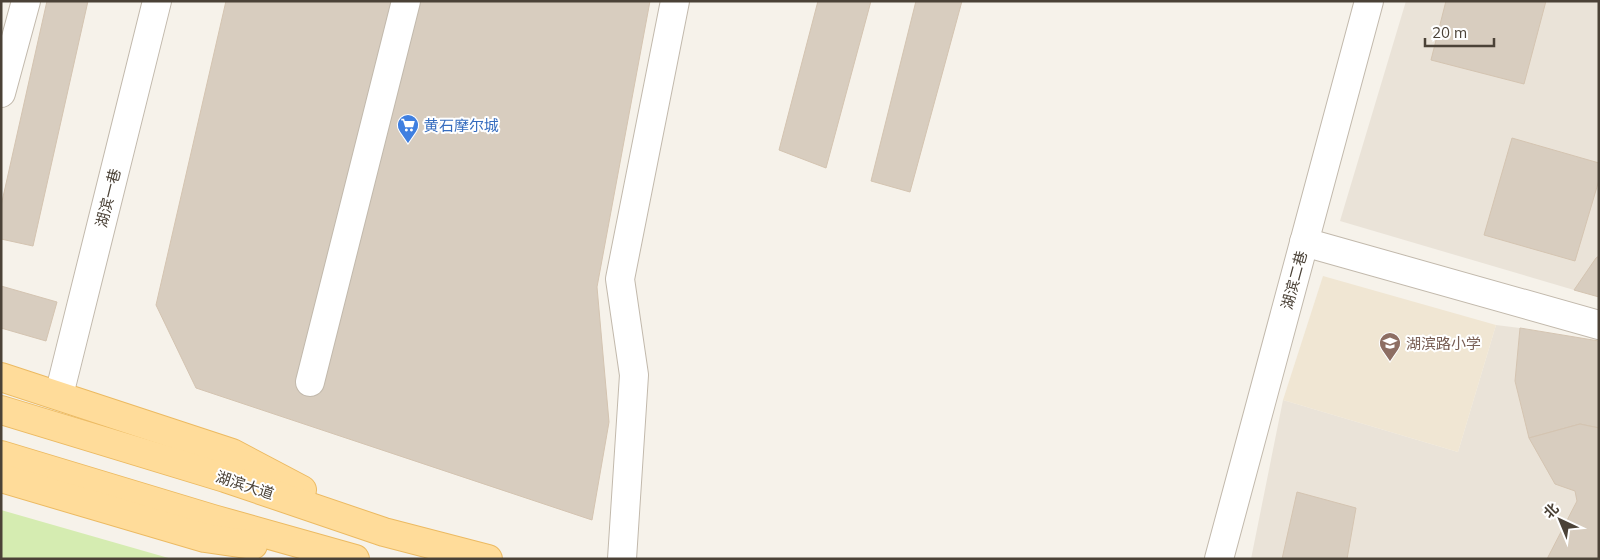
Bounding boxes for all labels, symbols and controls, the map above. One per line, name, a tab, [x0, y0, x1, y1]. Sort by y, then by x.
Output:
scale bar	[1425, 15, 1494, 47]
text: 20 m	[1432, 23, 1467, 42]
supermarket icon: 黄石摩尔城	[396, 113, 420, 144]
place label: 黄石摩尔城	[424, 116, 499, 135]
street label: 湖滨一巷	[92, 167, 124, 229]
street label: 湖滨二巷	[1277, 249, 1311, 311]
school or university icon: 湖滨路小学	[1378, 331, 1402, 362]
place label: 湖滨路小学	[1406, 334, 1481, 353]
street label: 湖滨大道	[214, 467, 276, 503]
north arrow	[1535, 495, 1585, 545]
text: 北	[1540, 499, 1562, 522]

